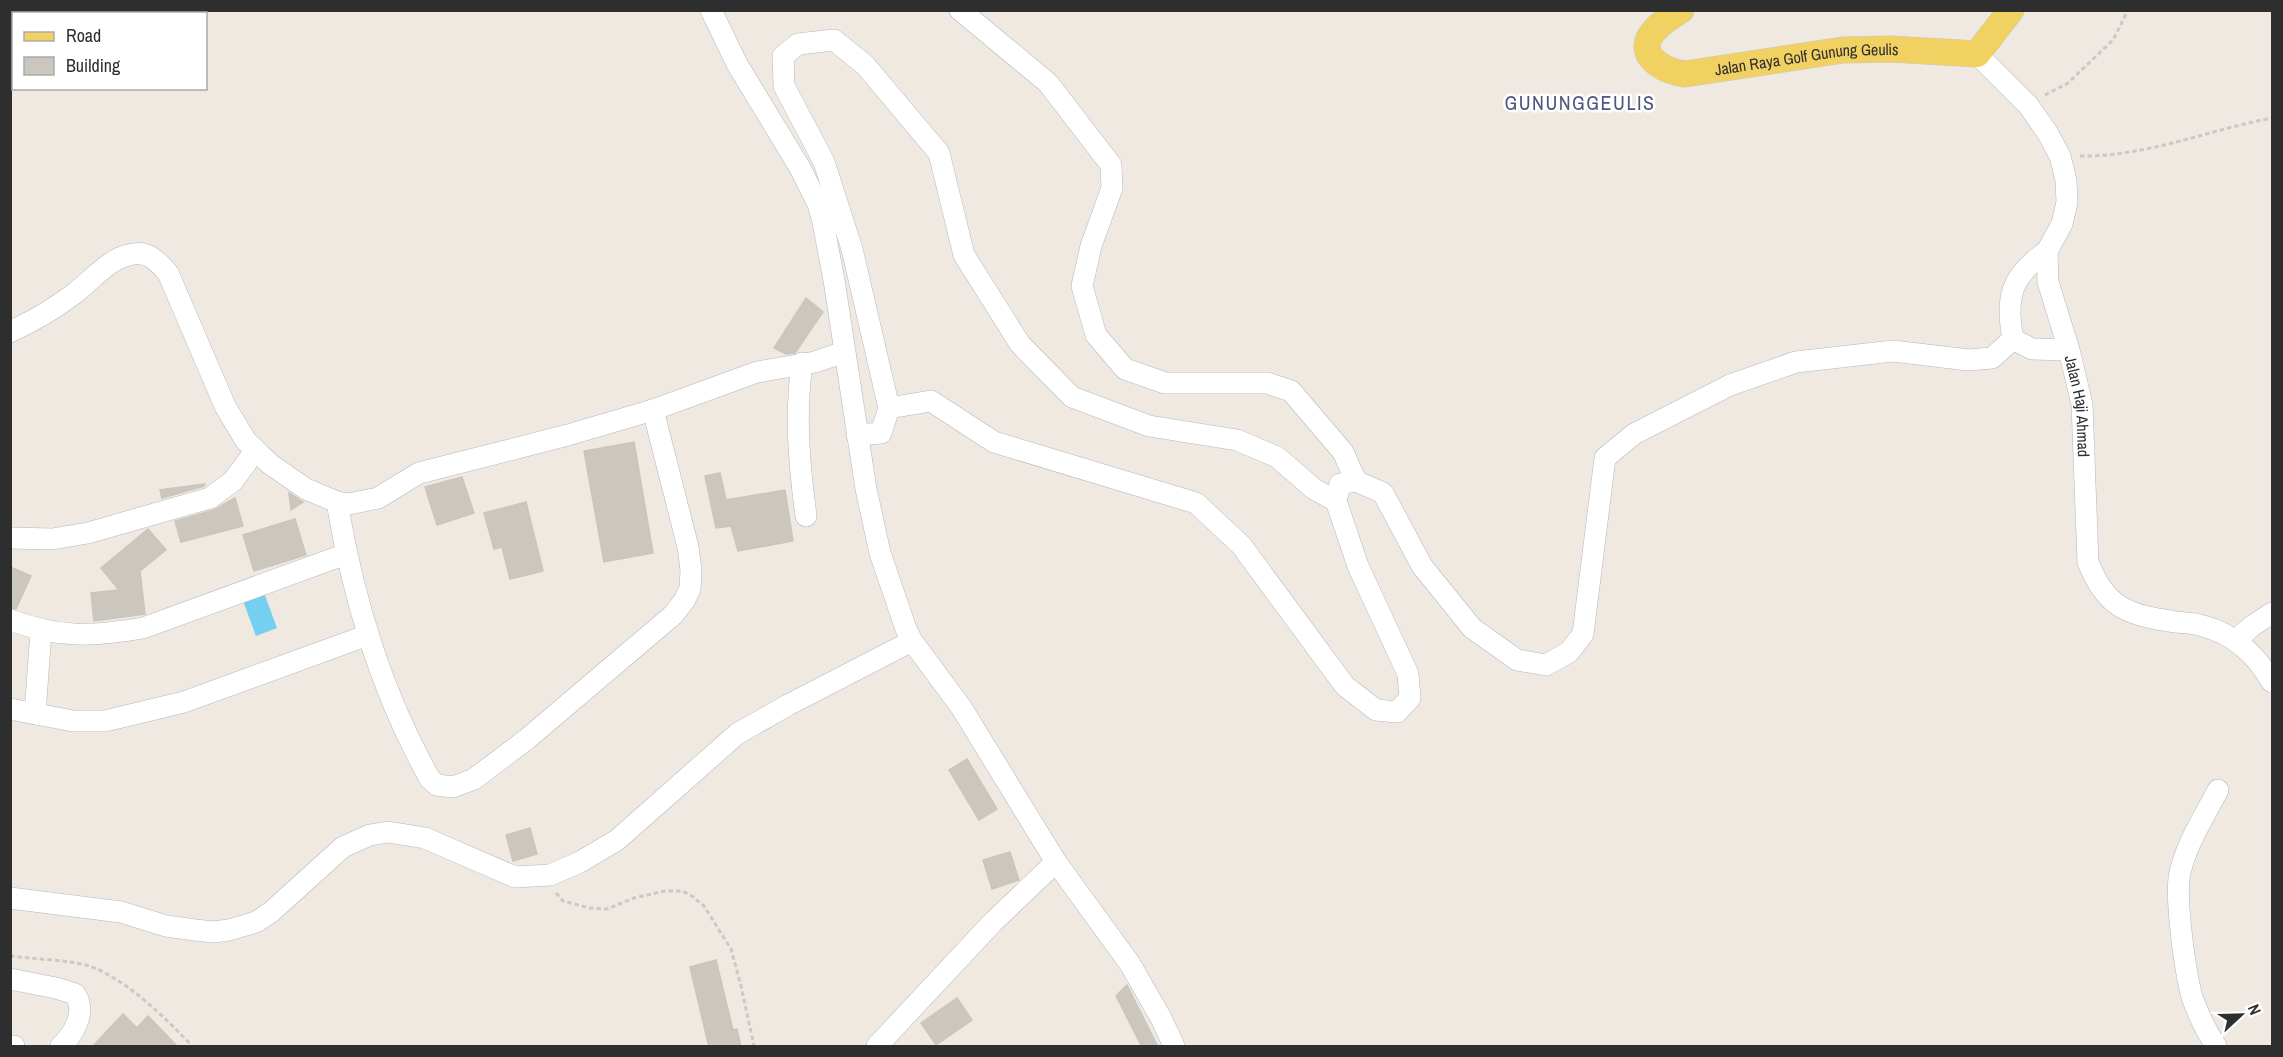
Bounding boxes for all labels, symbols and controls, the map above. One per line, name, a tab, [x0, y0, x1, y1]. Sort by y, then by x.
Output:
legend	[12, 12, 207, 90]
text: Road	[66, 23, 101, 48]
street label: Jalan Raya Golf Gunung Geulis	[1713, 38, 1899, 80]
text: Building	[66, 53, 121, 78]
district label: GUNUNGGEULIS	[1504, 89, 1656, 116]
street label: Jalan Haji Ahmad	[2060, 353, 2095, 457]
north arrow	[2211, 985, 2271, 1045]
text: N	[2243, 1001, 2267, 1018]

